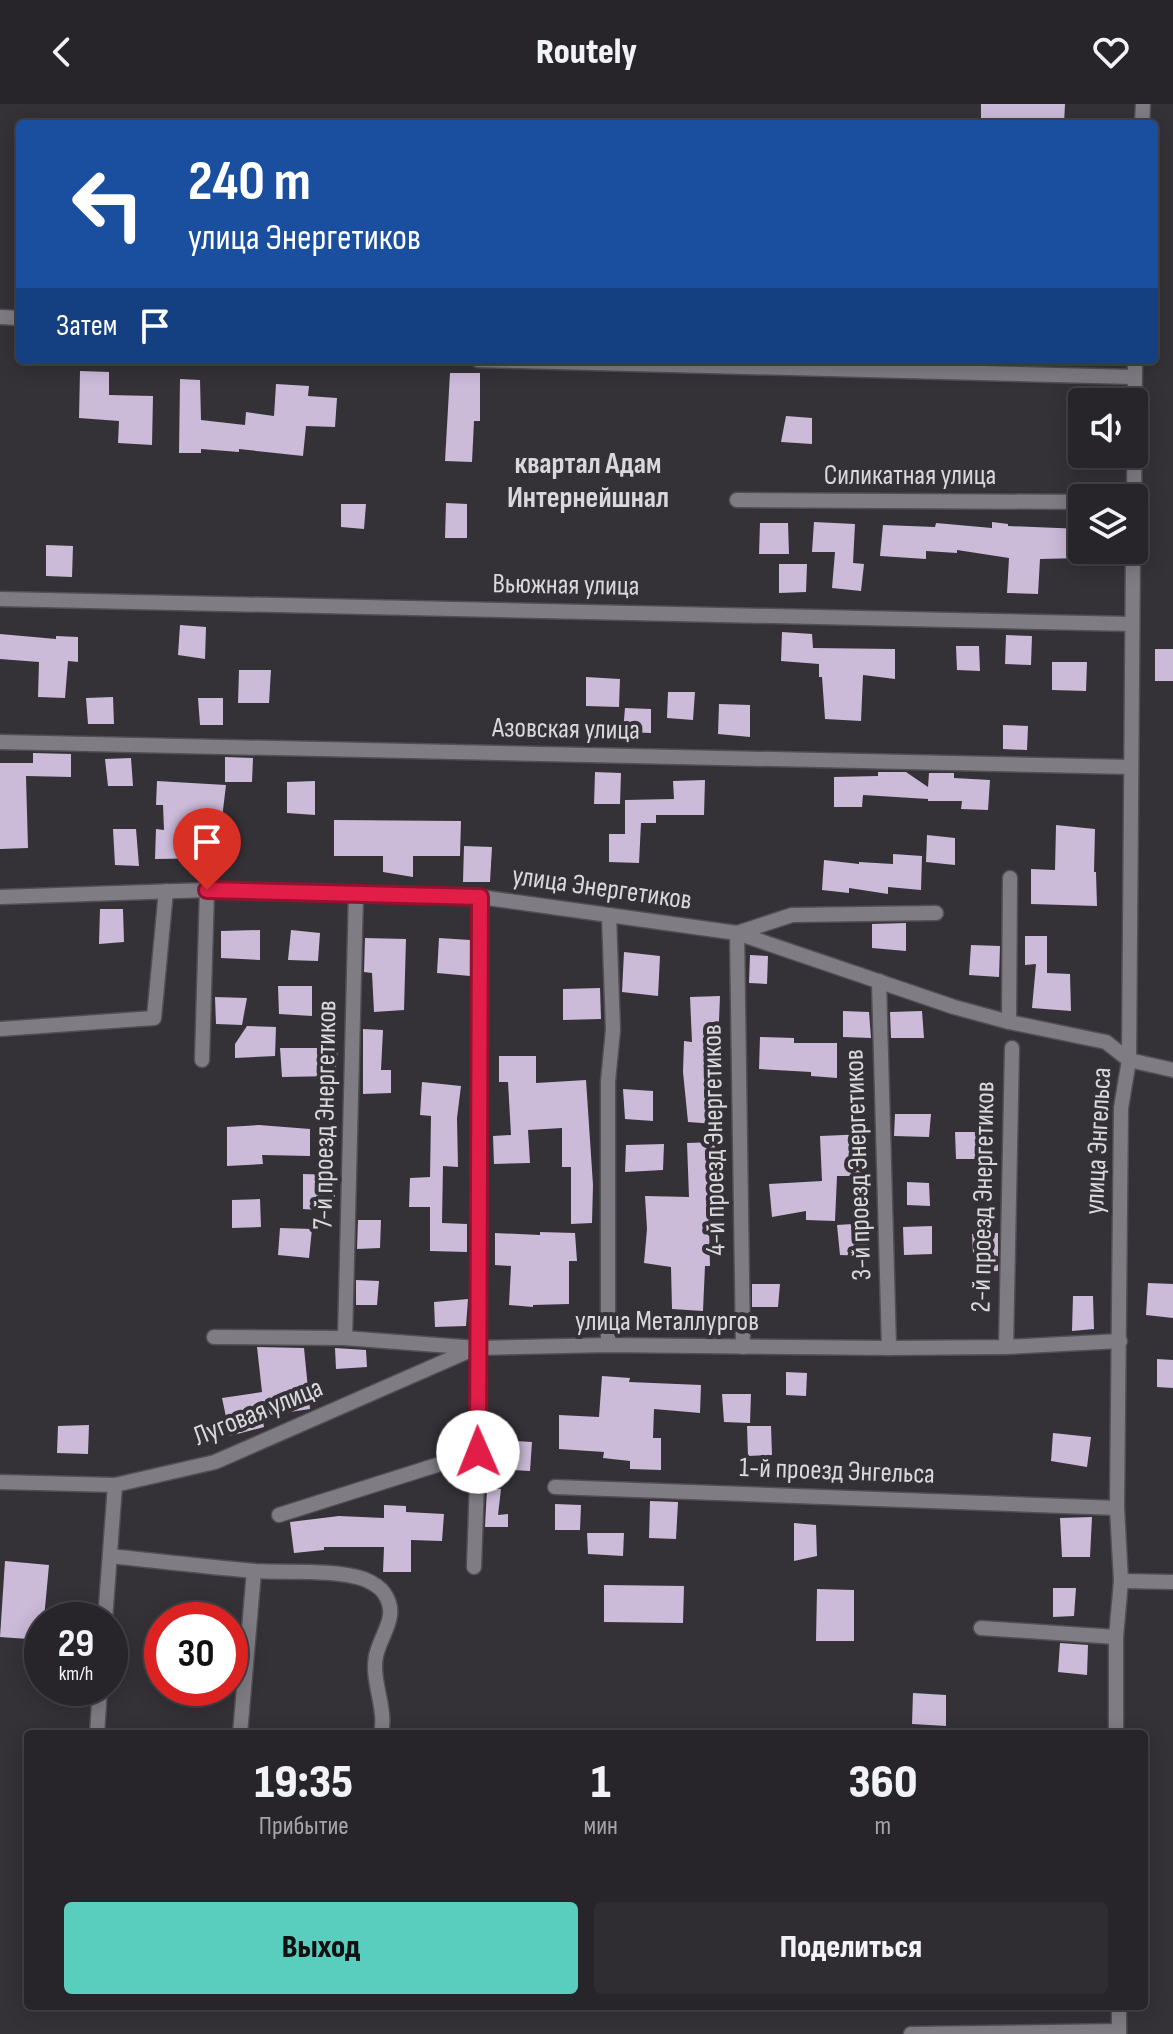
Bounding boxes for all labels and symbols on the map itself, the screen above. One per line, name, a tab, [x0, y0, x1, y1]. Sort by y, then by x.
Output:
district label: квартал Адам Интернейшнал	[507, 446, 669, 516]
street label: Силикатная улица	[824, 459, 996, 492]
street label: Вьюжная улица	[492, 567, 640, 603]
street label: Азовская улица	[491, 711, 640, 747]
pin	[173, 808, 241, 890]
street label: улица Энергетиков	[510, 859, 694, 917]
street label: 7-й проезд Энергетиков	[307, 1000, 343, 1230]
street label: 4-й проезд Энергетиков	[695, 1024, 733, 1256]
street label: 3-й проезд Энергетиков	[837, 1049, 879, 1281]
street label: улица Энгельса	[1078, 1067, 1118, 1215]
street label: 2-й проезд Энергетиков	[964, 1081, 1002, 1313]
street label: улица Металлургов	[575, 1305, 759, 1338]
street label: Луговая улица	[188, 1371, 328, 1453]
position arrow	[436, 1410, 520, 1494]
street label: 1-й проезд Энгельса	[739, 1451, 935, 1491]
speed limit sign: 30	[144, 1602, 248, 1706]

